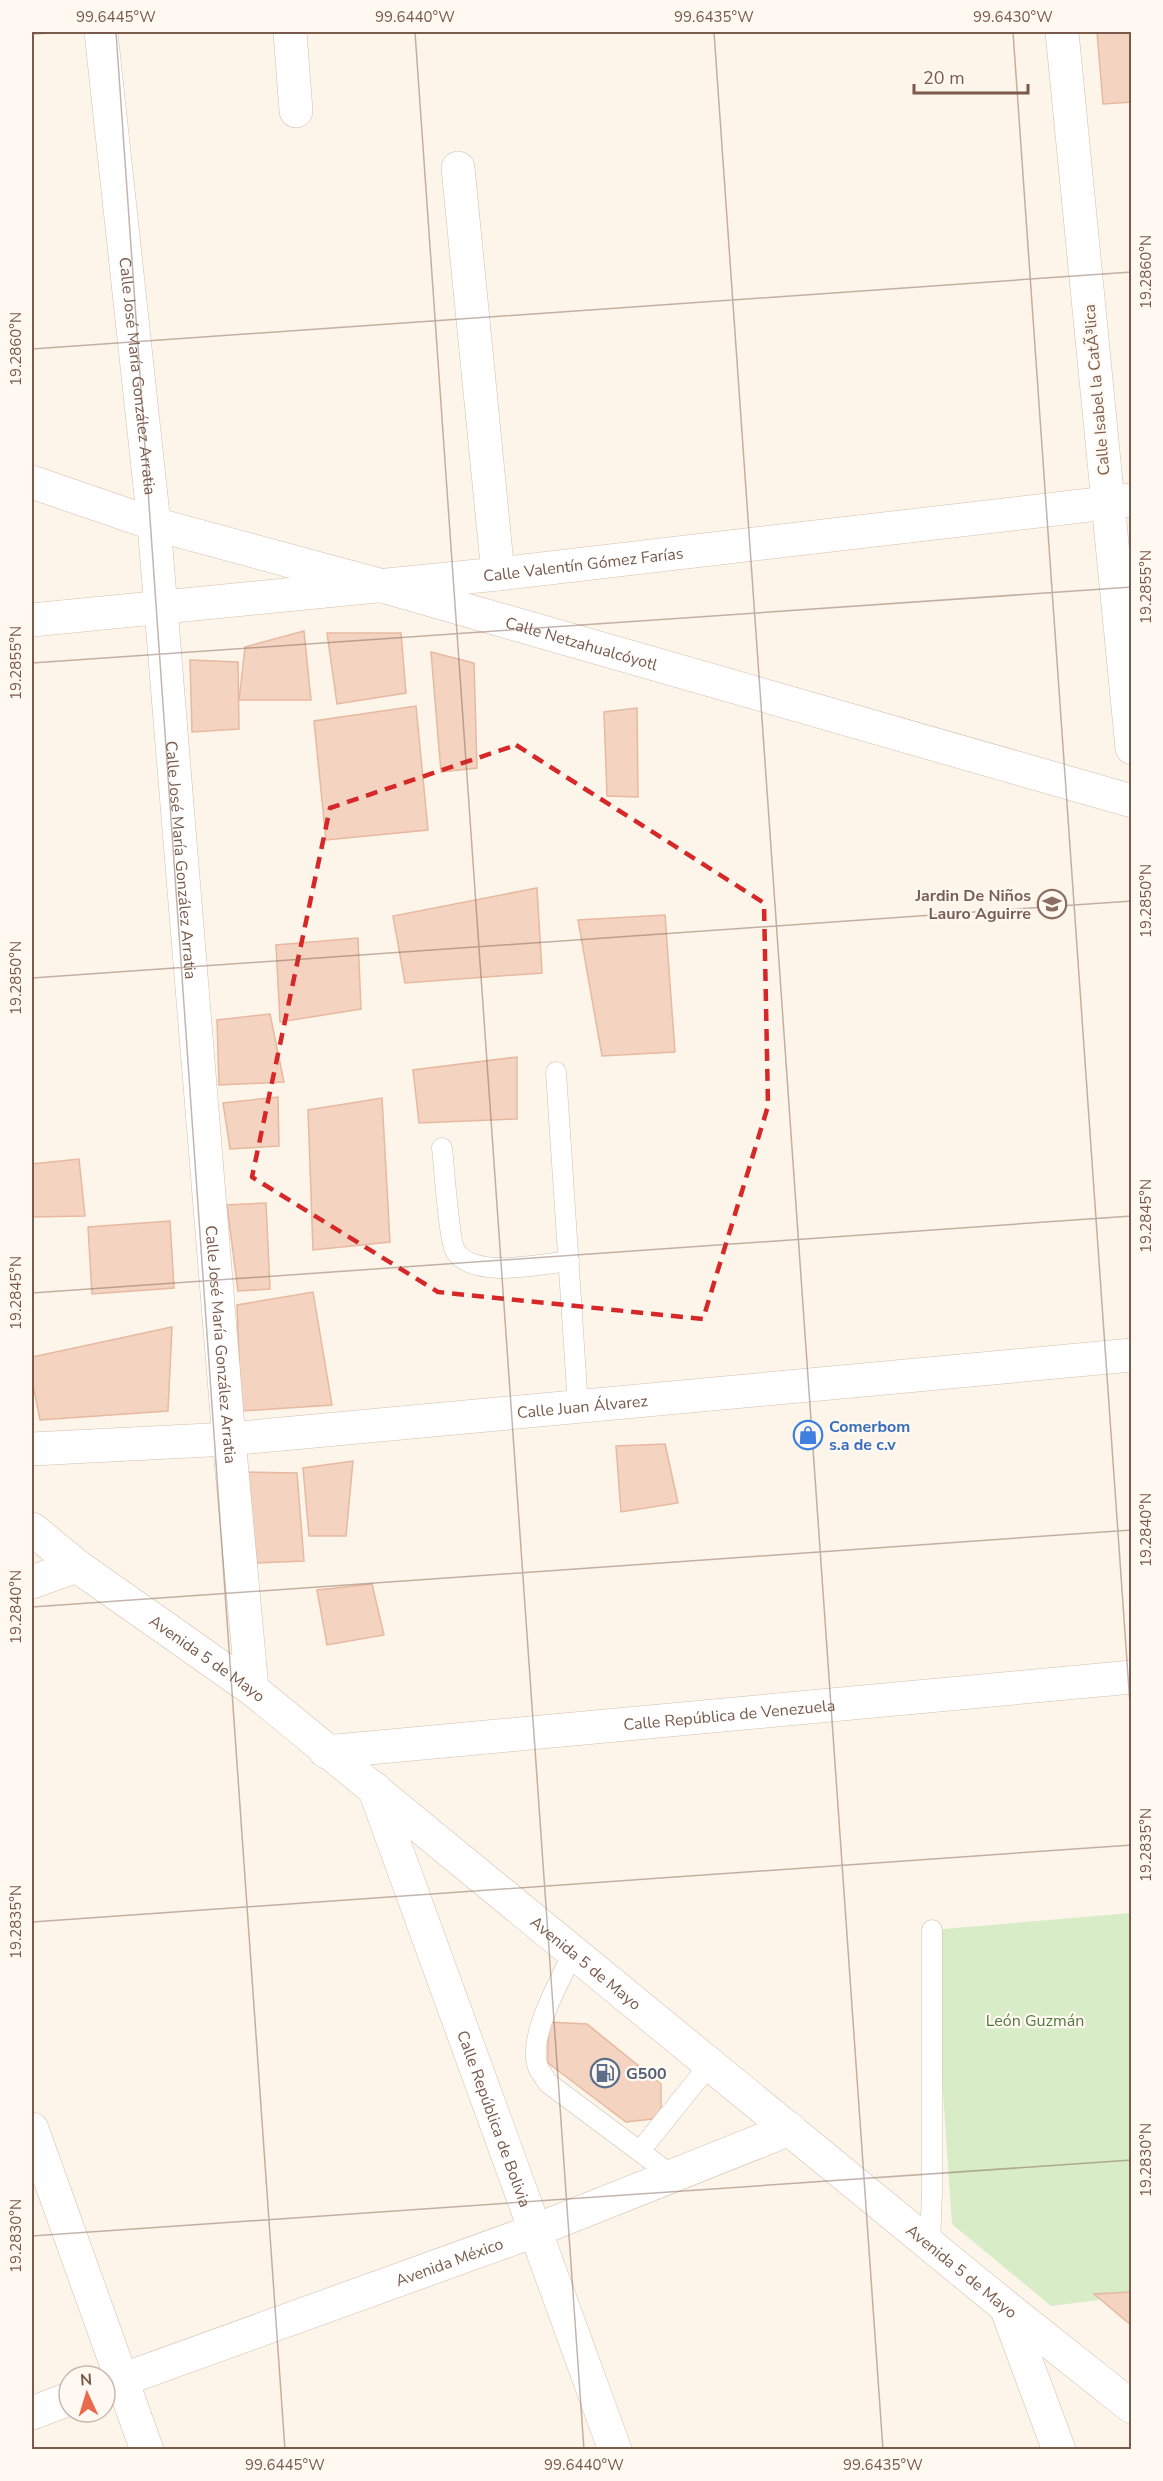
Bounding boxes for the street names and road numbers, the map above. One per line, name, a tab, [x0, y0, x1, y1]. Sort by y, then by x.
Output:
street label: Calle José María González Arratia	[113, 256, 161, 496]
street label: Calle Isabel la CatÃ³lica	[1079, 303, 1115, 476]
street label: Calle Valentín Gómez Farías	[482, 542, 685, 587]
street label: Calle Netzahualcóyotl	[503, 612, 660, 676]
street label: Calle José María González Arratia	[160, 740, 201, 980]
street label: Calle José María González Arratia	[200, 1224, 241, 1465]
street label: Calle Juan Álvarez	[516, 1390, 649, 1424]
street label: Avenida 5 de Mayo	[145, 1610, 270, 1708]
street label: Calle República de Venezuela	[623, 1695, 836, 1736]
street label: Avenida 5 de Mayo	[525, 1911, 646, 2016]
street label: Calle República de Bolivia	[451, 2028, 536, 2211]
street label: Avenida 5 de Mayo	[901, 2220, 1021, 2324]
street label: Avenida México	[393, 2233, 507, 2292]

